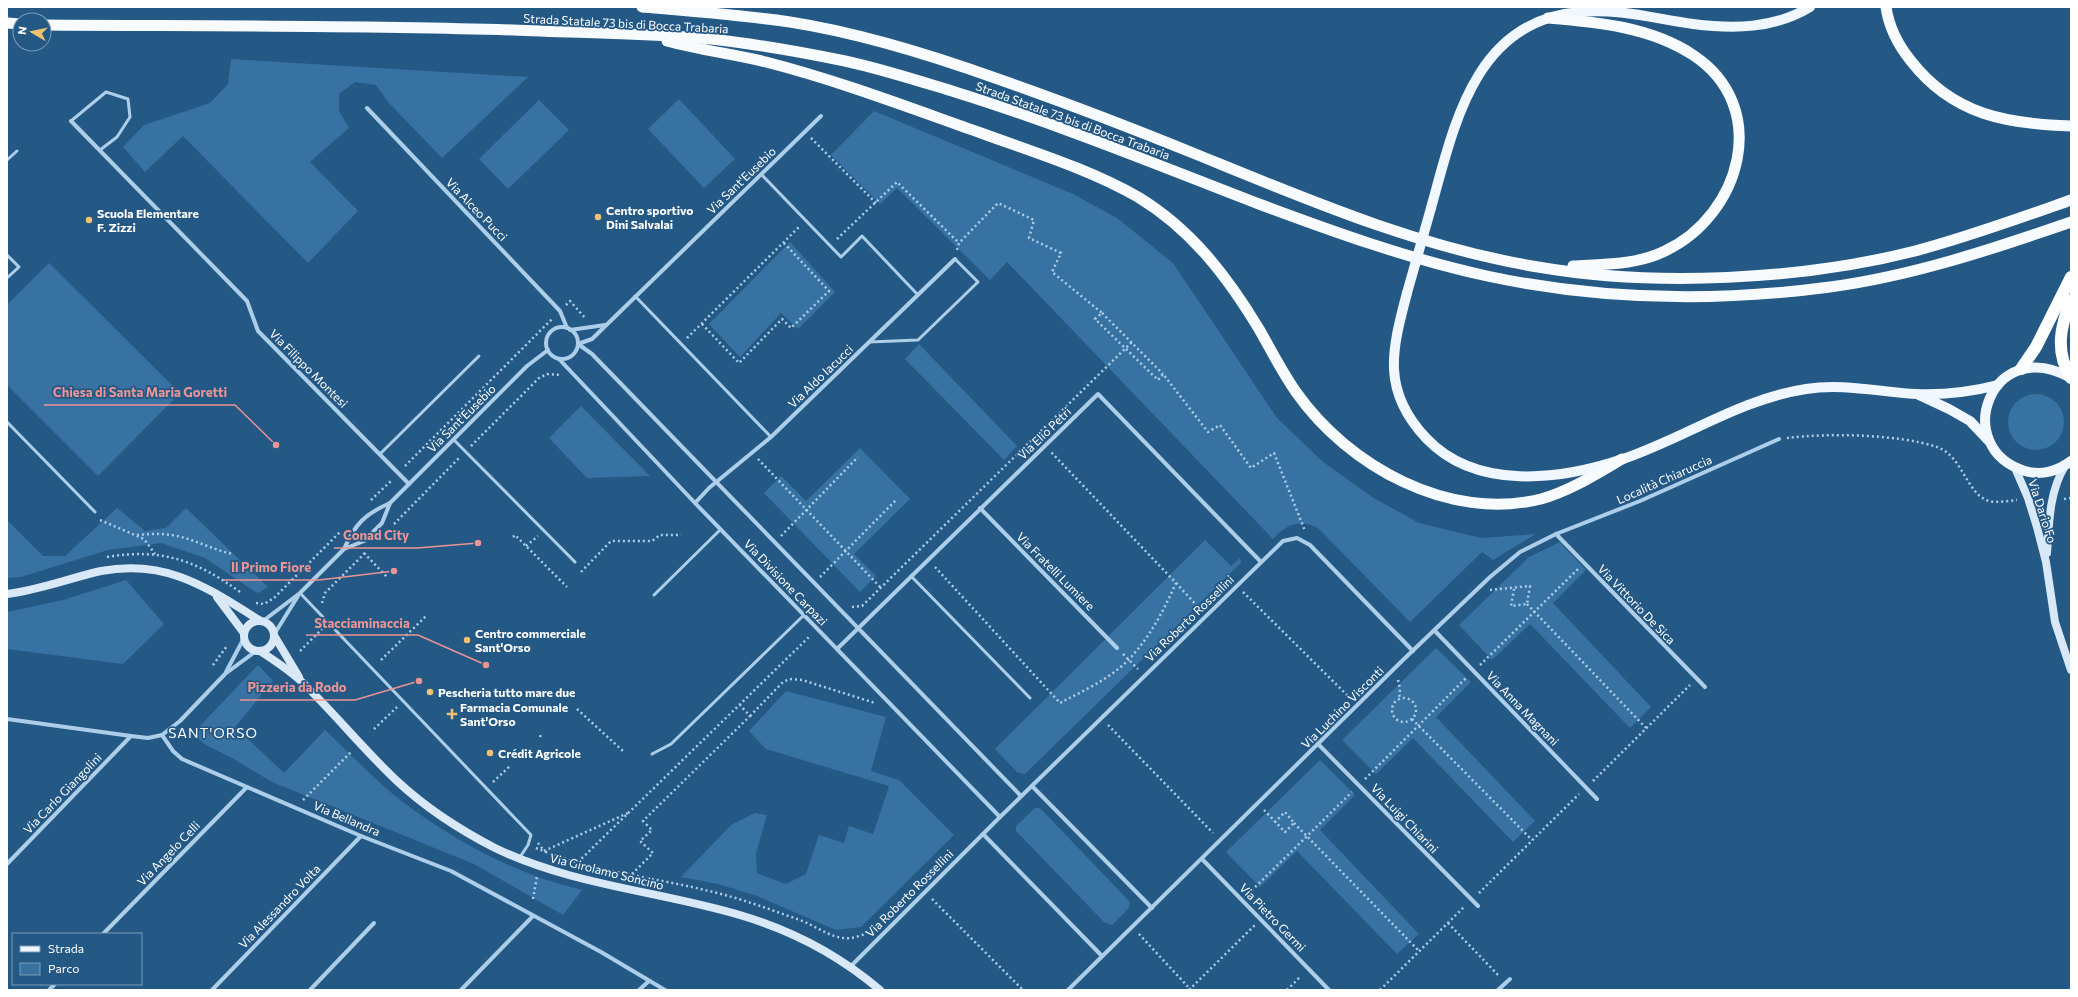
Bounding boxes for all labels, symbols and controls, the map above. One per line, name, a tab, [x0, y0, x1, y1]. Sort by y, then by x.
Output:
street label: Strada Statale 73 bis di Bocca Trabaria	[523, 11, 729, 35]
north arrow	[12, 12, 52, 52]
text: N	[15, 25, 29, 35]
street label: Strada Statale 73 bis di Bocca Trabaria	[974, 78, 1172, 162]
street label: Via Sant'Eusebio	[704, 144, 778, 216]
street label: Via Alceo Pucci	[443, 175, 511, 243]
place label: Centro sportivo Dini Salvalai	[606, 203, 693, 231]
place label: Scuola Elementare F. Zizzi	[97, 206, 199, 234]
marker: Centro sportivo Dini Salvalai	[593, 212, 603, 222]
marker: Scuola Elementare F. Zizzi	[84, 215, 94, 225]
street label: Via Filippo Montesi	[267, 326, 351, 410]
street label: Via Aldo Iacucci	[785, 341, 855, 411]
callout: Chiesa di Santa Maria Goretti	[44, 380, 235, 405]
street label: Via Sant'Eusebio	[424, 381, 498, 455]
text: Chiesa di Santa Maria Goretti	[53, 384, 227, 400]
street label: Via Elio Petri	[1014, 404, 1074, 462]
street label: Località Chiaruccia	[1614, 452, 1714, 506]
street label: Via Dario Fo	[2026, 477, 2060, 545]
callout: Conad City	[334, 523, 417, 548]
text: Conad City	[343, 527, 409, 543]
street label: Via Fratelli Lumiere	[1014, 529, 1098, 613]
street label: Via Divisione Carpazi	[741, 536, 831, 628]
callout: Il Primo Fiore	[223, 555, 319, 580]
text: Il Primo Fiore	[231, 559, 311, 575]
street label: Via Vittorio De Sica	[1595, 561, 1679, 647]
street label: Via Roberto Rossellini	[1142, 572, 1236, 664]
callout: Stacciaminaccia	[306, 610, 418, 635]
text: Stacciaminaccia	[314, 615, 410, 631]
place label: Centro commerciale Sant'Orso	[475, 626, 586, 654]
marker: Centro commerciale Sant'Orso	[462, 635, 472, 645]
street label: Via Luchino Visconti	[1298, 663, 1386, 751]
street label: Via Anna Magnani	[1484, 668, 1562, 748]
callout: Pizzeria da Rodo	[240, 675, 355, 700]
text: Pizzeria da Rodo	[247, 679, 347, 695]
place label: Pescheria tutto mare due	[438, 685, 575, 699]
marker: Pescheria tutto mare due	[425, 687, 435, 697]
place label: Farmacia Comunale Sant'Orso	[460, 700, 568, 728]
marker: Farmacia Comunale Sant'Orso	[447, 709, 457, 719]
district label: SANT'ORSO	[168, 724, 258, 741]
place label: Crédit Agricole	[498, 746, 581, 760]
marker: Crédit Agricole	[485, 748, 495, 758]
street label: Via Carlo Giangolini	[20, 750, 104, 836]
street label: Via Luigi Chiarini	[1368, 781, 1442, 855]
street label: Via Bellandra	[312, 798, 382, 838]
street label: Via Angelo Celli	[134, 818, 202, 888]
street label: Via Roberto Rossellini	[862, 846, 956, 940]
street label: Via Girolamo Soncino	[549, 850, 665, 892]
street label: Via Alessandro Volta	[235, 861, 323, 951]
street label: Via Pietro Germi	[1237, 880, 1309, 954]
legend	[12, 933, 142, 985]
text: Strada	[48, 941, 84, 955]
text: Parco	[48, 961, 80, 975]

